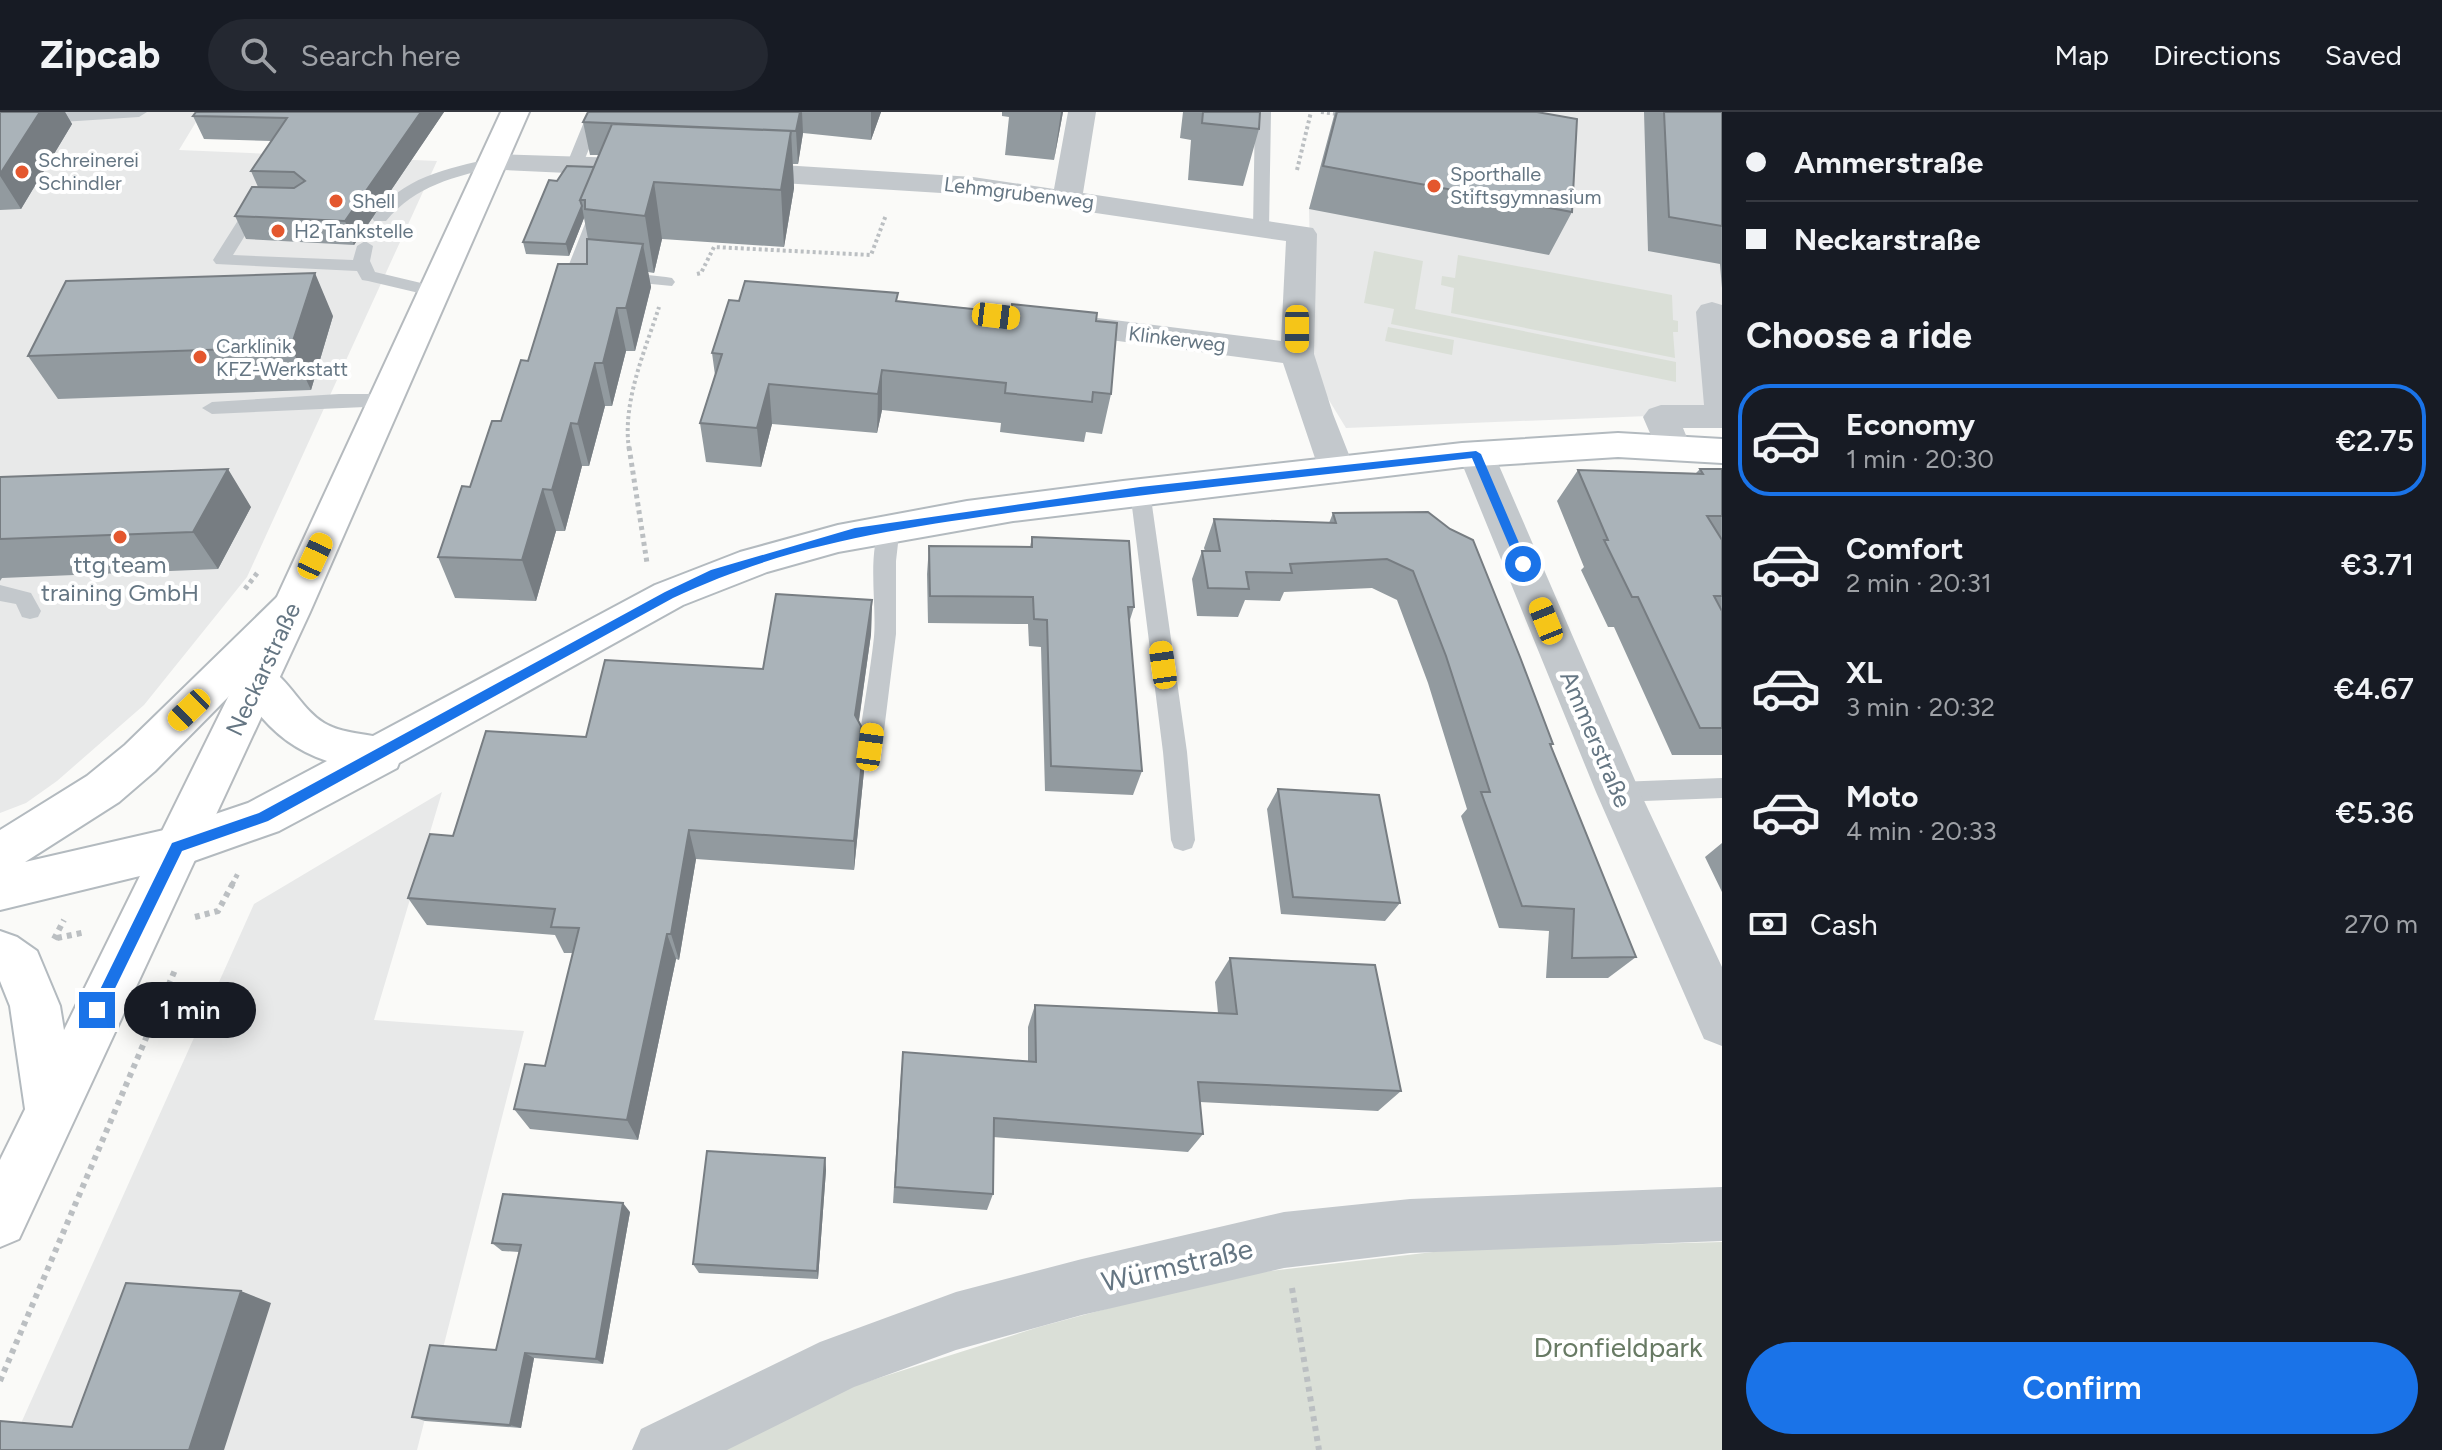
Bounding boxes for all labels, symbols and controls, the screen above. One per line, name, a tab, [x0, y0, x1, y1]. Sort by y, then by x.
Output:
search box	[208, 19, 768, 91]
text: Zipcab	[40, 32, 160, 78]
icon: search	[236, 33, 280, 77]
text: Search here	[300, 37, 461, 74]
text: Map	[2055, 38, 2109, 72]
text: Directions	[2153, 38, 2281, 72]
text: Saved	[2325, 38, 2402, 72]
text: Ammerstraße	[1794, 144, 1983, 181]
place label: Schreinerei Schindler	[38, 148, 139, 195]
place label: Sporthalle Stiftsgymnasium	[1450, 162, 1602, 209]
marker: Schreinerei Schindler	[13, 163, 31, 181]
street label: Lehmgrubenweg	[943, 172, 1095, 214]
marker: Sporthalle Stiftsgymnasium	[1425, 177, 1443, 195]
place label: Shell	[352, 189, 395, 213]
marker: Shell	[327, 192, 345, 210]
place label: H2 Tankstelle	[294, 219, 414, 243]
text: Neckarstraße	[1794, 221, 1981, 258]
marker: H2 Tankstelle	[269, 222, 287, 240]
car	[971, 301, 1021, 331]
car	[1285, 305, 1309, 353]
text: Choose a ride	[1746, 314, 1972, 357]
street label: Klinkerweg	[1127, 321, 1227, 357]
place label: Carklinik KFZ-Werkstatt	[216, 334, 348, 381]
marker: Carklinik KFZ-Werkstatt	[191, 348, 209, 366]
icon: car	[1750, 404, 1822, 476]
text: Economy	[1846, 406, 1975, 443]
text: €2.75	[2336, 422, 2414, 459]
text: 1 min · 20:30	[1846, 443, 1994, 475]
marker: ttg team training GmbH	[111, 528, 129, 546]
icon: car	[1750, 528, 1822, 600]
car	[294, 529, 336, 583]
text: Comfort	[1846, 530, 1964, 567]
route start	[1505, 546, 1541, 582]
text: €3.71	[2341, 546, 2414, 583]
place label: ttg team training GmbH	[41, 550, 199, 607]
text: 2 min · 20:31	[1846, 567, 1992, 599]
car	[1526, 594, 1566, 648]
street label: Neckarstraße	[220, 598, 306, 740]
car	[1148, 640, 1178, 690]
icon: car	[1750, 652, 1822, 724]
text: XL	[1846, 654, 1882, 691]
street label: Ammerstraße	[1554, 666, 1638, 812]
text: €4.67	[2334, 670, 2414, 707]
car	[163, 685, 215, 735]
text: 3 min · 20:32	[1846, 691, 1995, 723]
car	[855, 722, 885, 772]
icon: car	[1750, 776, 1822, 848]
text: Moto	[1846, 778, 1918, 815]
text: €5.36	[2335, 794, 2414, 831]
text: 4 min · 20:33	[1846, 815, 1997, 847]
icon: cash	[1746, 902, 1790, 946]
text: Cash	[1810, 906, 1878, 943]
text: 270 m	[2344, 908, 2418, 940]
callout: 1 min	[125, 982, 257, 1038]
route end	[79, 992, 115, 1028]
text: 1 min	[160, 994, 220, 1026]
street label: Würmstraße	[1098, 1231, 1256, 1299]
park label: Dronfieldpark	[1533, 1330, 1703, 1364]
button: Confirm	[1746, 1342, 2418, 1434]

